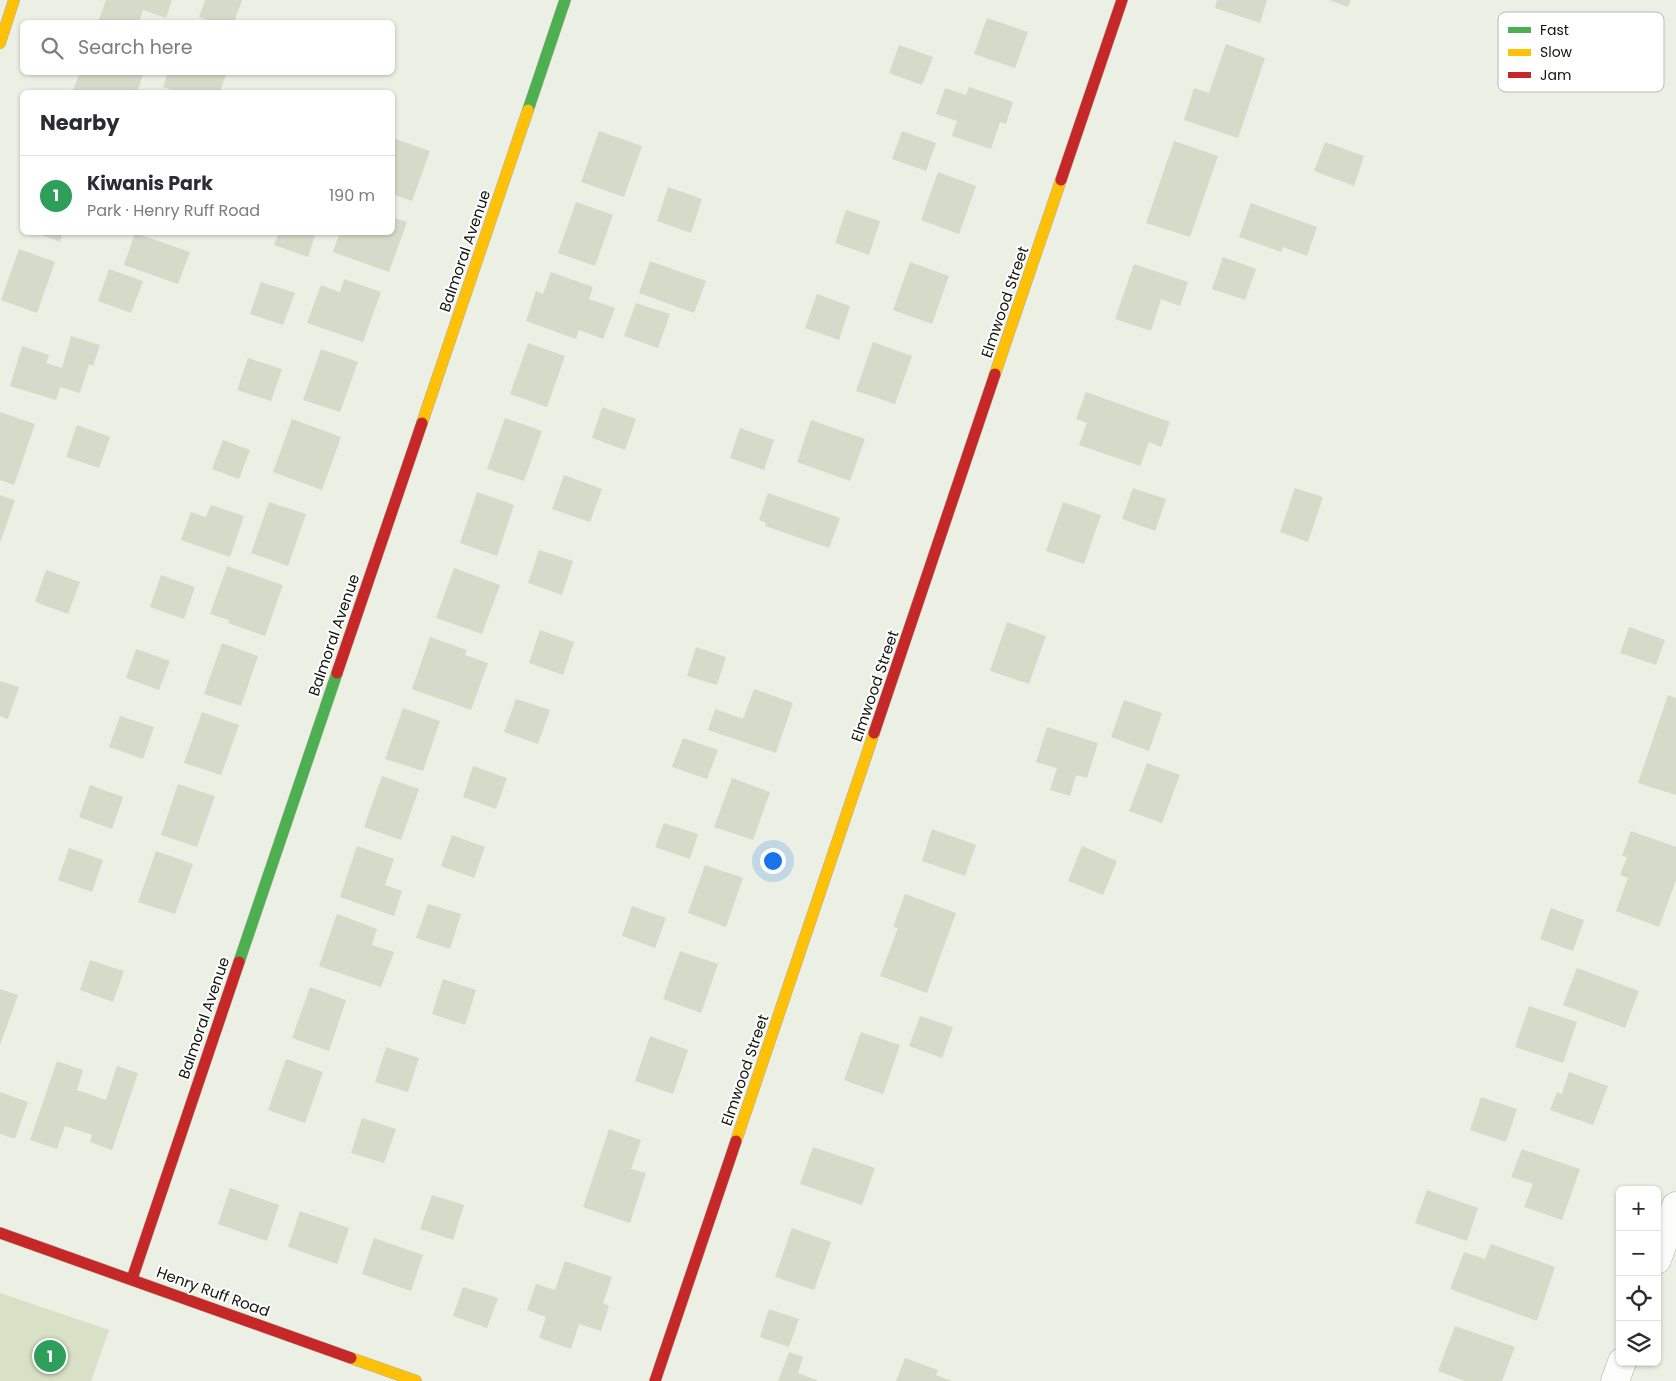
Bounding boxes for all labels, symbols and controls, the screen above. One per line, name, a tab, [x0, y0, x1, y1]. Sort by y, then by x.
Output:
legend	[1498, 12, 1664, 92]
search box	[20, 20, 395, 75]
text: Fast	[1540, 20, 1569, 40]
icon: search	[38, 34, 66, 62]
text: Search here	[78, 34, 192, 61]
text: Slow	[1540, 42, 1573, 62]
text: Jam	[1540, 65, 1571, 85]
text: Nearby	[40, 108, 120, 137]
text: Kiwanis Park	[87, 170, 213, 197]
text: 1	[53, 184, 59, 207]
text: 190 m	[329, 184, 375, 207]
street label: Balmoral Avenue	[434, 187, 495, 315]
text: Park · Henry Ruff Road	[87, 199, 260, 222]
street label: Elmwood Street	[976, 243, 1033, 360]
street label: Balmoral Avenue	[303, 571, 364, 699]
street label: Elmwood Street	[846, 627, 903, 744]
your location	[760, 848, 786, 874]
street label: Balmoral Avenue	[173, 954, 234, 1082]
street label: Elmwood Street	[716, 1011, 773, 1128]
map controls	[1616, 1186, 1661, 1366]
button: +	[1616, 1186, 1661, 1231]
button: −	[1616, 1231, 1661, 1276]
street label: Henry Ruff Road	[154, 1261, 273, 1322]
button: locate	[1616, 1276, 1661, 1321]
button: layers	[1616, 1321, 1661, 1366]
pin: 1	[34, 1337, 66, 1375]

